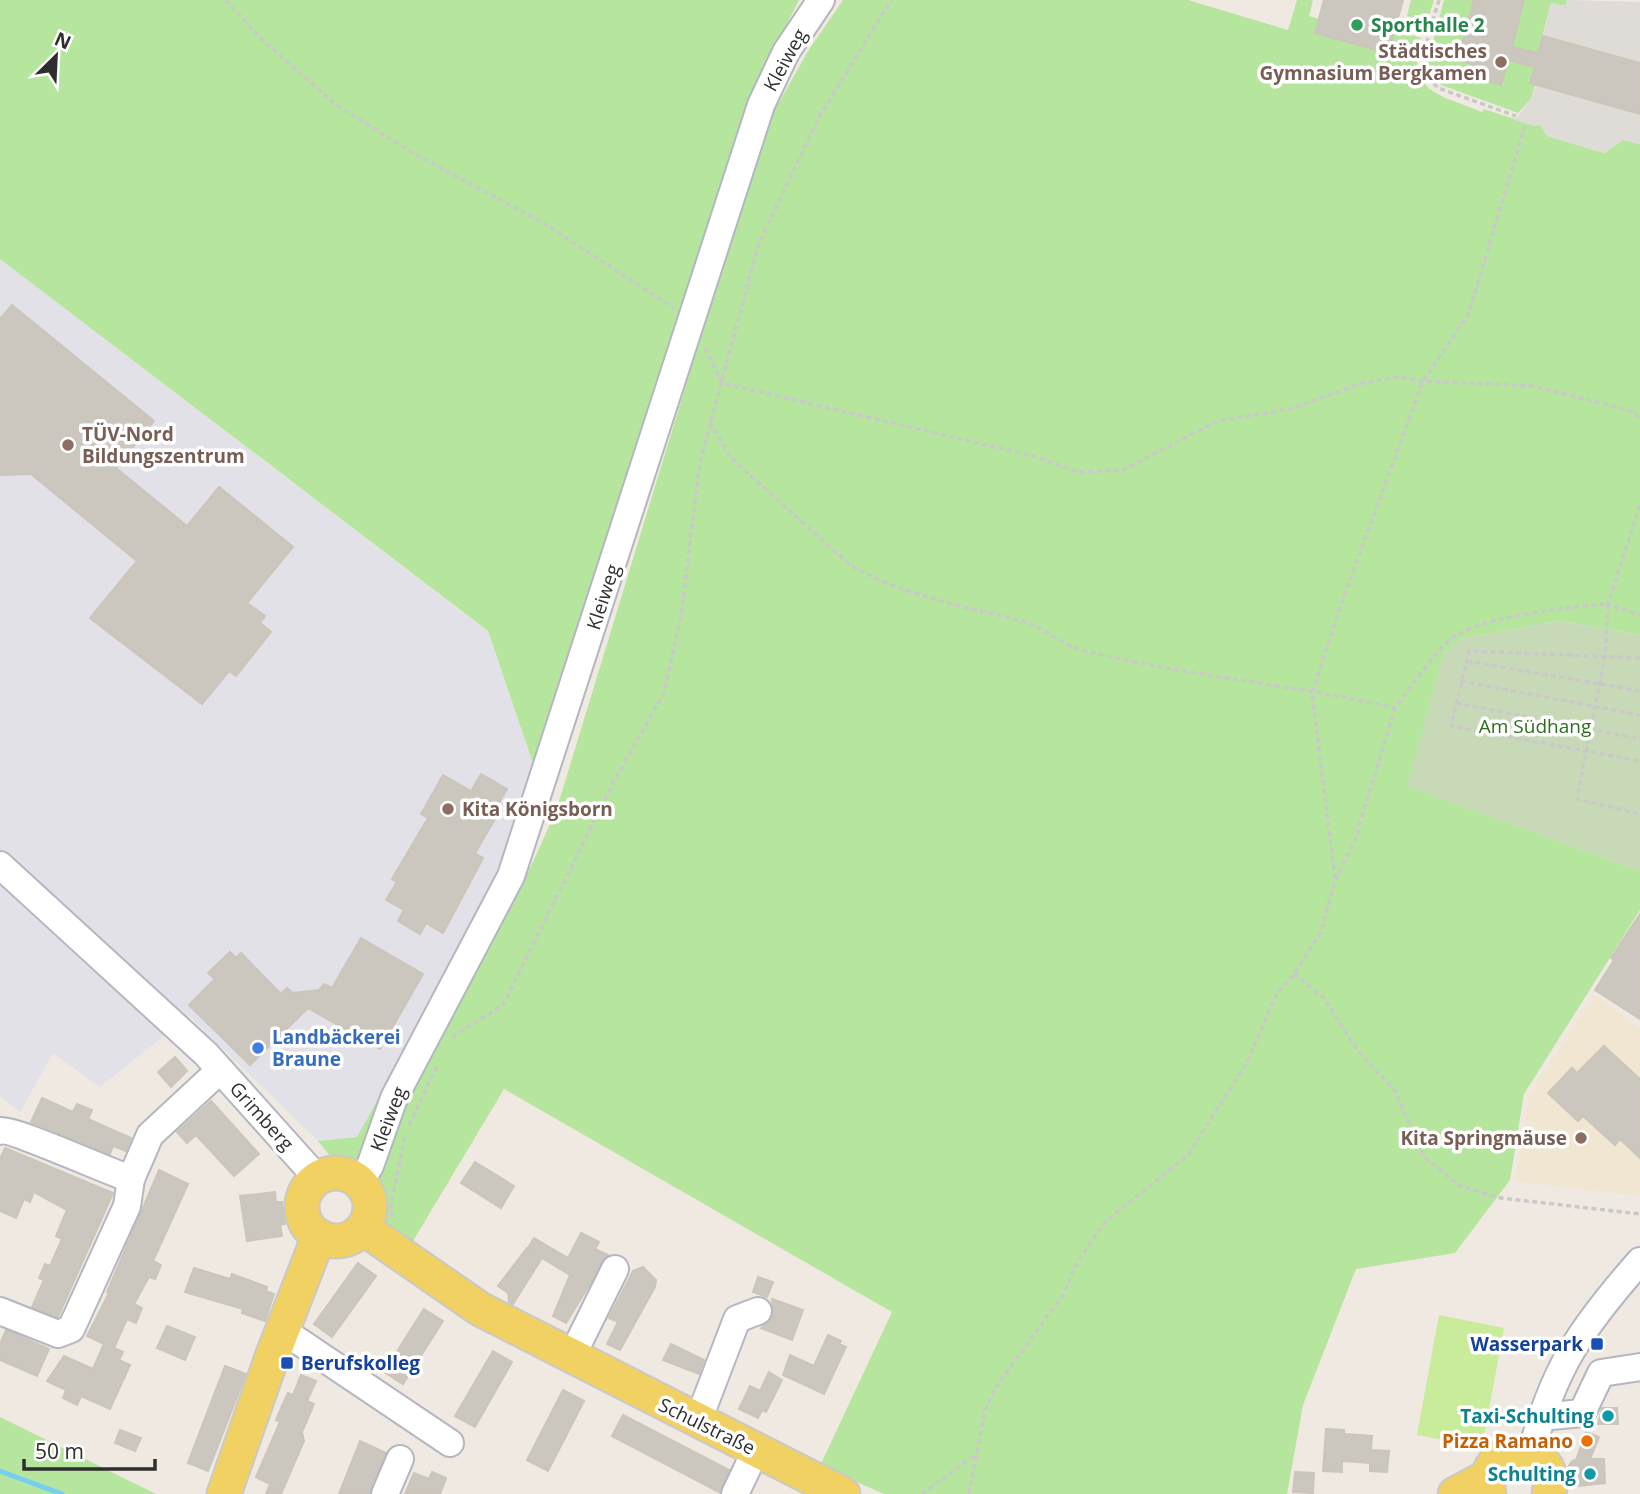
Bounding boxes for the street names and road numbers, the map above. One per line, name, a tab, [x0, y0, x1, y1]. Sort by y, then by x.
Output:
street label: Kleiweg	[757, 24, 813, 96]
street label: Kleiweg	[580, 561, 626, 633]
street label: Grimberg	[224, 1076, 300, 1156]
street label: Kleiweg	[364, 1083, 412, 1155]
street label: Schulstraße	[654, 1391, 760, 1461]

